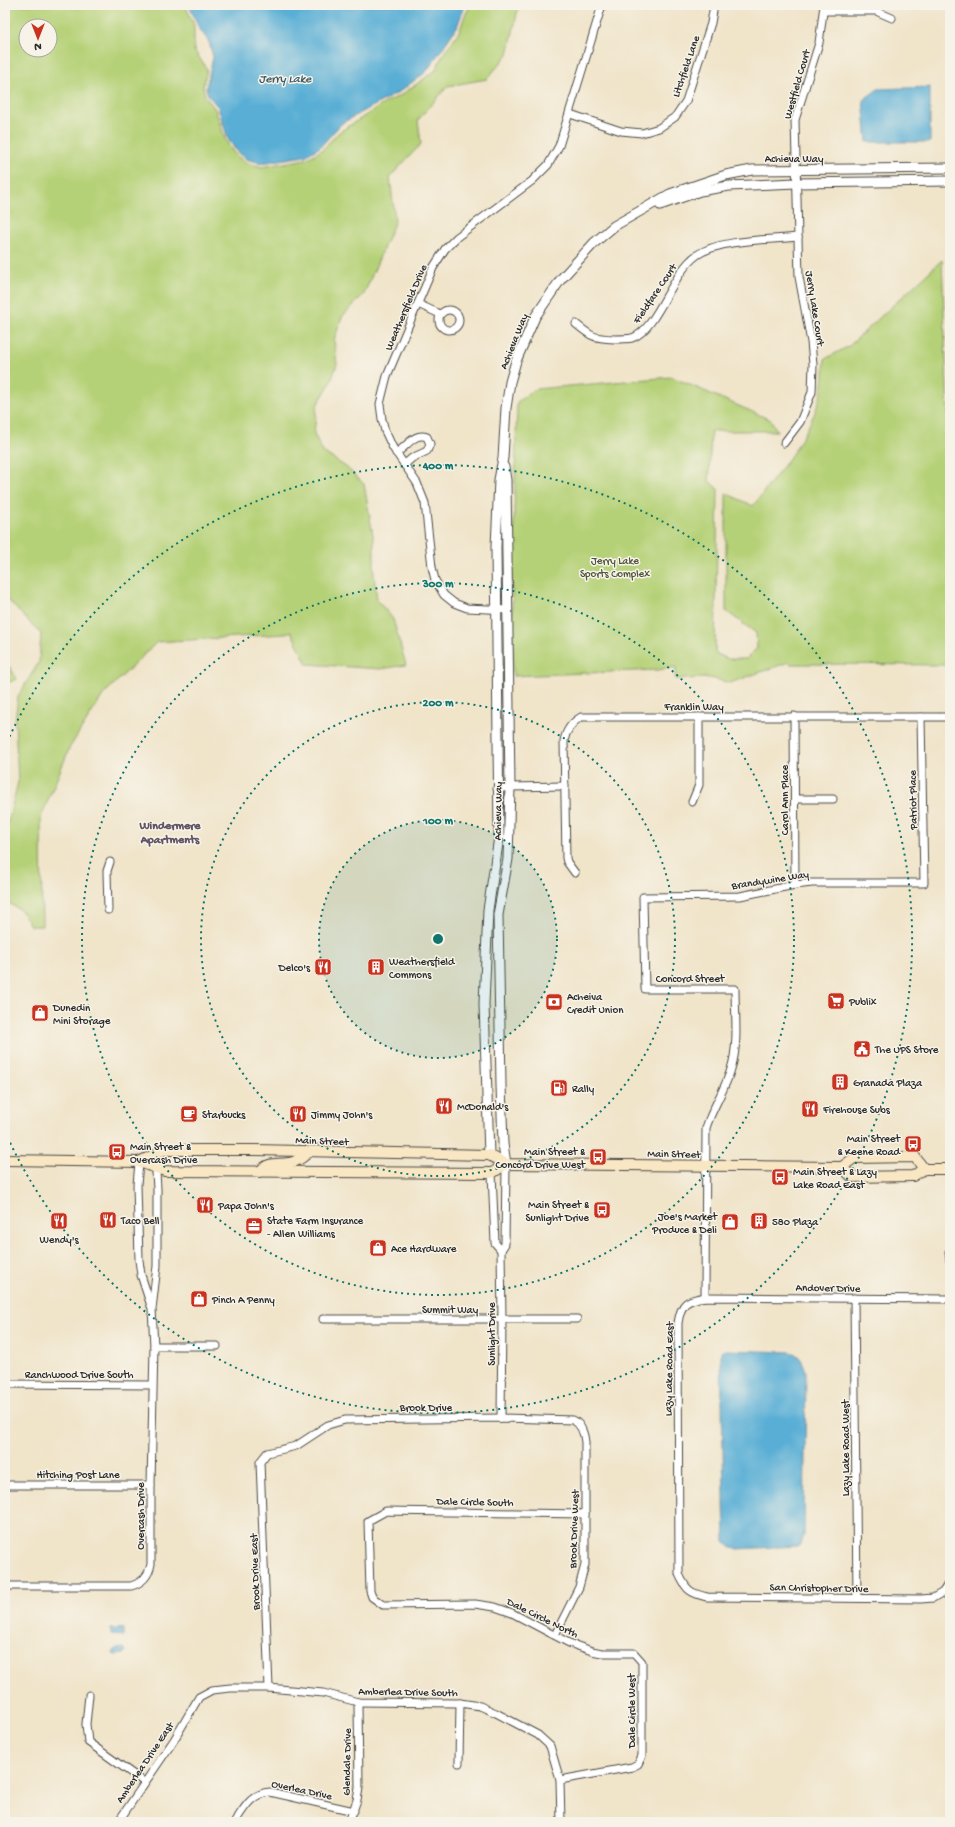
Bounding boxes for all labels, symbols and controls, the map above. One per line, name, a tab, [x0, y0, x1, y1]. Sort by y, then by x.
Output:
north arrow	[18, 18, 58, 58]
street label: Litchfield Lane	[670, 34, 703, 99]
text: N	[34, 40, 42, 52]
street label: Westfield Court	[781, 47, 814, 121]
water label: Jerry Lake	[259, 73, 312, 87]
street label: Achieva Way	[765, 154, 824, 166]
street label: Fieldfare Court	[630, 260, 681, 327]
street label: Weathersfield Drive	[382, 262, 430, 352]
street label: Jerry Lake Court	[802, 270, 826, 348]
street label: Achieva Way	[498, 312, 532, 371]
text: 400 m	[422, 460, 454, 474]
park label: Jerry Lake Sports Complex	[580, 556, 650, 581]
text: 300 m	[421, 578, 454, 592]
text: 200 m	[423, 697, 454, 711]
street label: Franklin Way	[663, 702, 724, 714]
street label: Carol Ann Place	[780, 765, 792, 835]
street label: Patriot Place	[907, 770, 921, 831]
street label: Achieva Way	[492, 781, 506, 840]
text: 100 m	[422, 815, 453, 829]
district label: Windermere Apartments	[138, 820, 201, 848]
street label: Brandywine Way	[730, 869, 810, 893]
centre of rings	[431, 932, 445, 946]
place label: Weathersfield Commons	[389, 956, 456, 982]
restaurant icon: Delco's	[313, 957, 333, 977]
building icon: Weathersfield Commons	[366, 957, 386, 977]
place label: Delco's	[277, 963, 311, 975]
street label: Concord Street	[656, 974, 726, 986]
supermarket icon: Publix	[826, 991, 846, 1011]
bank icon: Acheiva Credit Union	[544, 992, 564, 1012]
place label: Acheiva Credit Union	[567, 992, 624, 1017]
place label: Publix	[848, 997, 877, 1009]
shop icon: Dunedin Mini Storage	[30, 1003, 50, 1023]
place label: Dunedin Mini Storage	[52, 1003, 111, 1028]
public building icon: The UPS Store	[852, 1039, 872, 1059]
place label: The UPS Store	[874, 1045, 939, 1057]
building icon: Granada Plaza	[830, 1072, 850, 1092]
fuel station icon: Rally	[549, 1078, 569, 1098]
place label: Granada Plaza	[853, 1078, 923, 1090]
place label: Rally	[572, 1084, 595, 1096]
restaurant icon: McDonald's	[434, 1096, 454, 1116]
restaurant icon: Firehouse Subs	[800, 1099, 820, 1119]
place label: McDonald's	[457, 1102, 509, 1114]
cafe icon: Starbucks	[179, 1104, 199, 1124]
restaurant icon: Jimmy John's	[288, 1104, 308, 1124]
place label: Firehouse Subs	[822, 1105, 891, 1117]
place label: Starbucks	[202, 1110, 246, 1122]
place label: Jimmy John's	[311, 1110, 373, 1122]
place label: Main Street & Keene Road	[837, 1134, 902, 1159]
bus stop icon: Main Street & Keene Road	[903, 1134, 923, 1154]
street label: Main Street	[295, 1135, 350, 1149]
bus stop icon: Main Street & Overcash Drive	[107, 1142, 127, 1162]
place label: Main Street & Overcash Drive	[130, 1142, 198, 1167]
place label: Main Street & Concord Drive West	[496, 1147, 586, 1172]
bus stop icon: Main Street & Concord Drive West	[588, 1147, 608, 1167]
street label: Main Street	[647, 1149, 702, 1161]
bus stop icon: Main Street & Lazy Lake Road East	[770, 1167, 790, 1187]
place label: Main Street & Lazy Lake Road East	[793, 1167, 878, 1192]
restaurant icon: Papa John's	[195, 1195, 215, 1215]
place label: Main Street & Sunlight Drive	[525, 1200, 589, 1225]
bus stop icon: Main Street & Sunlight Drive	[592, 1200, 612, 1220]
place label: Papa John's	[217, 1201, 275, 1213]
restaurant icon: Taco Bell	[98, 1210, 118, 1230]
restaurant icon: Wendy's	[49, 1211, 69, 1231]
building icon: 580 Plaza	[749, 1211, 769, 1231]
place label: Joe's Market Produce & Deli	[651, 1212, 719, 1237]
shop icon: Joe's Market Produce & Deli	[720, 1212, 740, 1232]
place label: Taco Bell	[120, 1216, 160, 1228]
office icon: State Farm Insurance - Allen Williams	[244, 1216, 264, 1236]
place label: State Farm Insurance - Allen Williams	[267, 1216, 364, 1241]
place label: 580 Plaza	[772, 1217, 819, 1229]
place label: Wendy's	[40, 1235, 79, 1247]
shop icon: Ace Hardware	[368, 1238, 388, 1258]
place label: Ace Hardware	[391, 1244, 457, 1256]
street label: Andover Drive	[795, 1282, 861, 1296]
shop icon: Pinch A Penny	[189, 1289, 209, 1309]
place label: Pinch A Penny	[211, 1295, 275, 1307]
street label: Sunlight Drive	[487, 1302, 499, 1366]
street label: Summit Way	[422, 1305, 479, 1317]
street label: Lazy Lake Road East	[663, 1320, 677, 1416]
street label: Ranchwood Drive South	[25, 1370, 133, 1382]
street label: Lazy Lake Road West	[841, 1398, 853, 1496]
street label: Brook Drive	[399, 1403, 453, 1415]
street label: Hitching Post Lane	[36, 1470, 120, 1482]
street label: Overcash Drive	[136, 1482, 148, 1550]
street label: Brook Drive West	[568, 1488, 582, 1570]
street label: Dale Circle South	[435, 1496, 514, 1510]
street label: Brook Drive East	[249, 1532, 263, 1611]
street label: San Christopher Drive	[769, 1582, 869, 1596]
street label: Dale Circle North	[504, 1596, 580, 1641]
street label: Dale Circle West	[627, 1672, 639, 1749]
street label: Amberlea Drive South	[358, 1686, 458, 1700]
street label: Amberlea Drive East	[114, 1719, 178, 1806]
street label: Glendale Drive	[341, 1728, 355, 1796]
street label: Overlea Drive	[270, 1779, 333, 1803]

